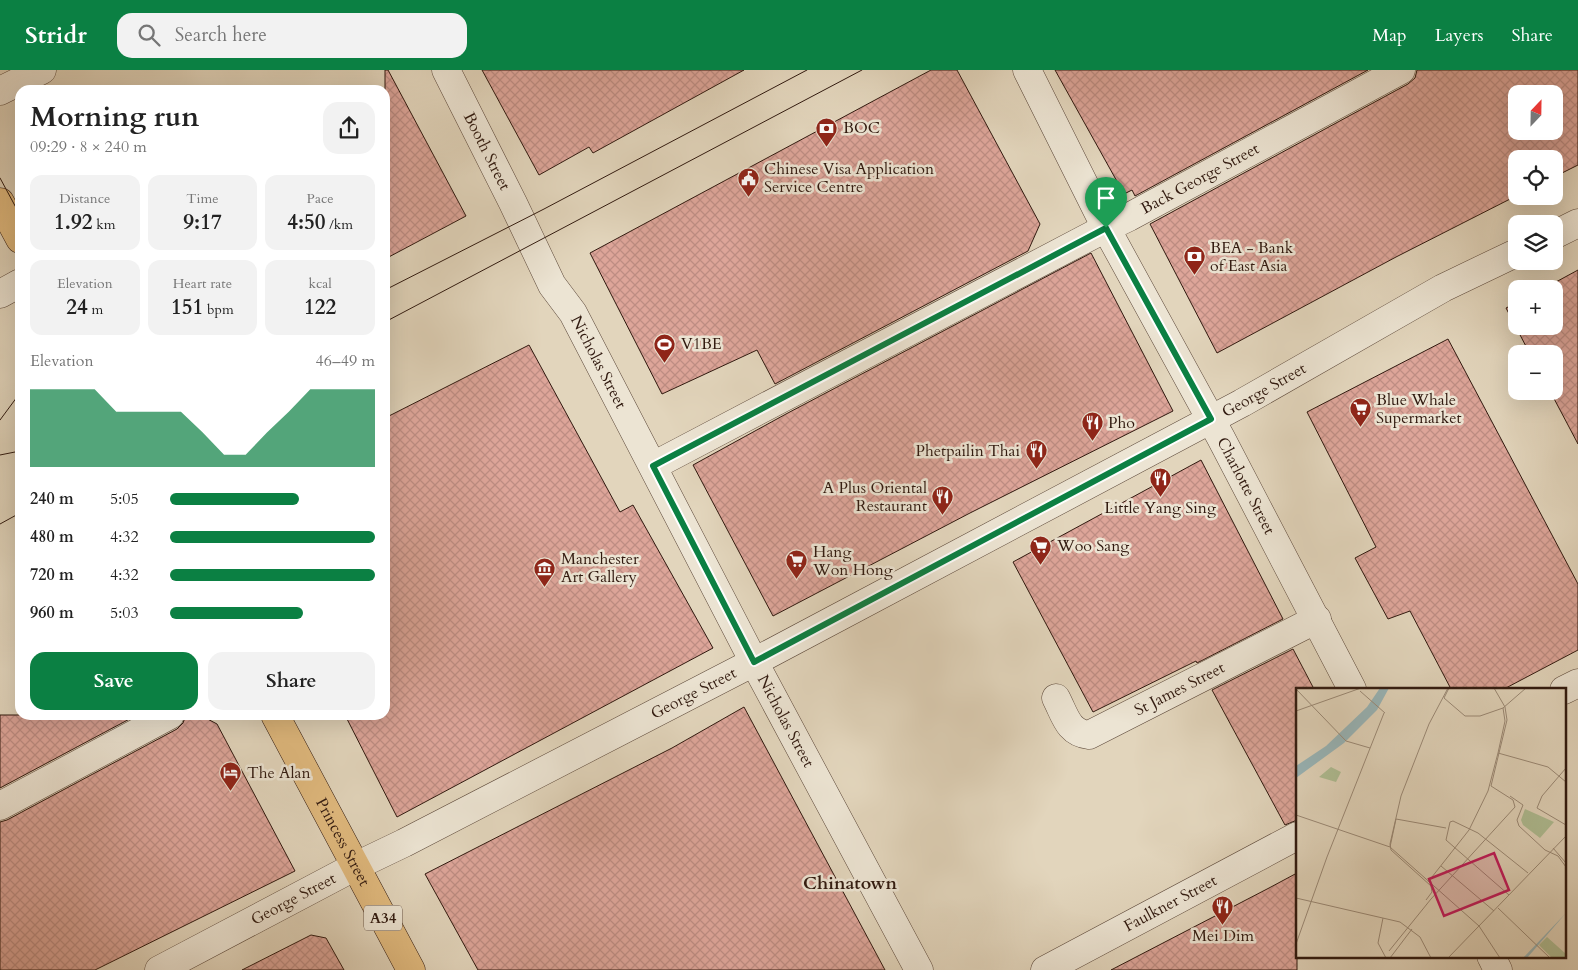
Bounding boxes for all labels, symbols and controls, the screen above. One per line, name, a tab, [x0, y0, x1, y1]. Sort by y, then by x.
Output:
search box	[117, 13, 467, 58]
text: Stridr	[25, 19, 87, 52]
icon: search	[135, 21, 163, 49]
text: Search here	[175, 22, 267, 48]
text: Map	[1372, 23, 1407, 48]
text: Layers	[1435, 23, 1484, 48]
text: Share	[1512, 23, 1553, 48]
north arrow	[1508, 85, 1562, 140]
map controls	[1508, 85, 1563, 400]
text: Morning run	[30, 98, 199, 136]
button: share	[323, 102, 375, 154]
street label: Booth Street	[458, 108, 516, 194]
bank icon: BOC	[815, 116, 839, 147]
place label: BOC	[843, 117, 880, 139]
text: 09:29 · 8 × 240 m	[30, 136, 147, 158]
street label: Back George Street	[1137, 138, 1263, 220]
button: locate	[1508, 150, 1563, 205]
place label: Chinese Visa Application Service Centre	[764, 158, 934, 198]
public building icon: Chinese Visa Application Service Centre	[736, 166, 760, 197]
pin	[1085, 177, 1127, 228]
icon: arrive	[1092, 184, 1120, 212]
text: Distance	[59, 189, 110, 208]
text: Time	[186, 189, 219, 208]
text: Pace	[307, 189, 334, 208]
text: 1.92	[54, 208, 92, 237]
text: 9:17	[183, 208, 222, 237]
text: 4:50	[287, 208, 326, 237]
text: km	[92, 215, 116, 234]
text: /km	[326, 215, 353, 234]
button: layers	[1508, 215, 1563, 270]
place label: BEA - Bank of East Asia	[1210, 237, 1294, 277]
bank icon: BEA - Bank of East Asia	[1182, 245, 1206, 276]
text: Elevation	[57, 274, 113, 293]
text: Heart rate	[173, 274, 232, 293]
text: kcal	[308, 274, 332, 293]
button: +	[1508, 280, 1563, 335]
text: 24	[66, 293, 88, 322]
text: 151	[171, 293, 203, 322]
text: 122	[304, 293, 336, 322]
text: m	[88, 300, 103, 319]
text: bpm	[203, 300, 234, 319]
street label: Nicholas Street	[565, 312, 632, 412]
sports icon: V1BE	[653, 332, 677, 363]
place label: V1BE	[681, 333, 722, 355]
button: −	[1508, 345, 1563, 400]
text: Elevation	[30, 350, 94, 372]
text: 46–49 m	[316, 350, 375, 372]
street label: George Street	[1218, 358, 1310, 423]
place label: Blue Whale Supermarket	[1376, 389, 1462, 429]
supermarket icon: Blue Whale Supermarket	[1348, 397, 1372, 428]
restaurant icon: Pho	[1080, 411, 1104, 442]
place label: Pho	[1108, 412, 1135, 434]
street label: Charlotte Street	[1212, 433, 1280, 538]
restaurant icon: Phetpailin Thai	[1024, 439, 1048, 470]
place label: Phetpailin Thai	[916, 440, 1020, 462]
restaurant icon: Little Yang Sing	[1148, 467, 1172, 498]
place label: A Plus Oriental Restaurant	[823, 477, 927, 517]
restaurant icon: A Plus Oriental Restaurant	[931, 485, 955, 516]
text: 240 m	[30, 488, 74, 510]
text: 5:05	[110, 488, 139, 510]
place label: Little Yang Sing	[1104, 497, 1216, 519]
text: 480 m	[30, 526, 74, 548]
text: 4:32	[110, 526, 139, 548]
supermarket icon: Woo Sang	[1029, 534, 1053, 565]
place label: Woo Sang	[1056, 535, 1129, 557]
place label: Hang Won Hong	[812, 541, 893, 581]
place label: Manchester Art Gallery	[561, 548, 639, 588]
supermarket icon: Hang Won Hong	[785, 549, 809, 580]
museum icon: Manchester Art Gallery	[533, 556, 557, 587]
text: 720 m	[30, 564, 74, 586]
text: 4:32	[110, 564, 139, 586]
text: 960 m	[30, 602, 74, 624]
text: 5:03	[110, 602, 139, 624]
button: Save	[30, 652, 198, 710]
button: Share	[208, 652, 375, 710]
street label: St James Street	[1130, 657, 1228, 721]
street label: George Street	[647, 662, 740, 724]
street label: Nicholas Street	[752, 671, 819, 771]
inset map	[1296, 688, 1566, 958]
hotel icon: The Alan	[219, 761, 243, 792]
place label: The Alan	[247, 762, 311, 784]
street label: Princess Street	[310, 794, 375, 890]
street label: George Street	[247, 867, 340, 931]
street label: Faulkner Street	[1120, 870, 1221, 937]
district label: Chinatown	[803, 871, 897, 896]
restaurant icon: Mei Dim	[1211, 895, 1235, 926]
road number: A34	[364, 906, 402, 930]
place label: Mei Dim	[1192, 925, 1255, 947]

